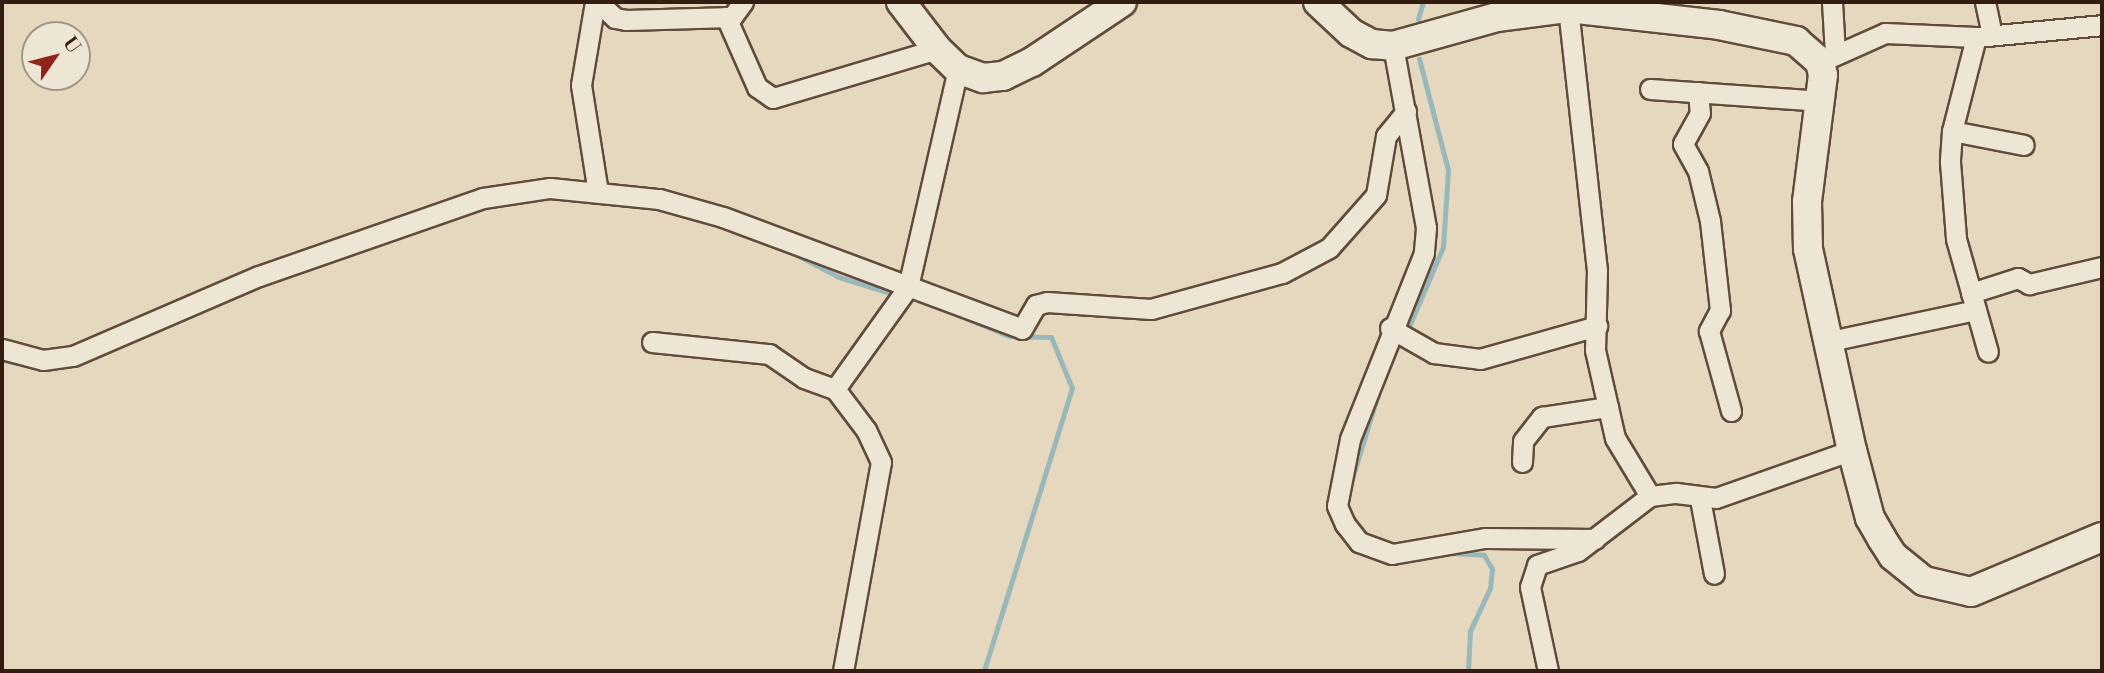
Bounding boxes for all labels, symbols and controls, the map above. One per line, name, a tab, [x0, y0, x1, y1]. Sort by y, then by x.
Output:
north arrow	[21, 21, 91, 91]
text: U	[58, 32, 86, 58]

